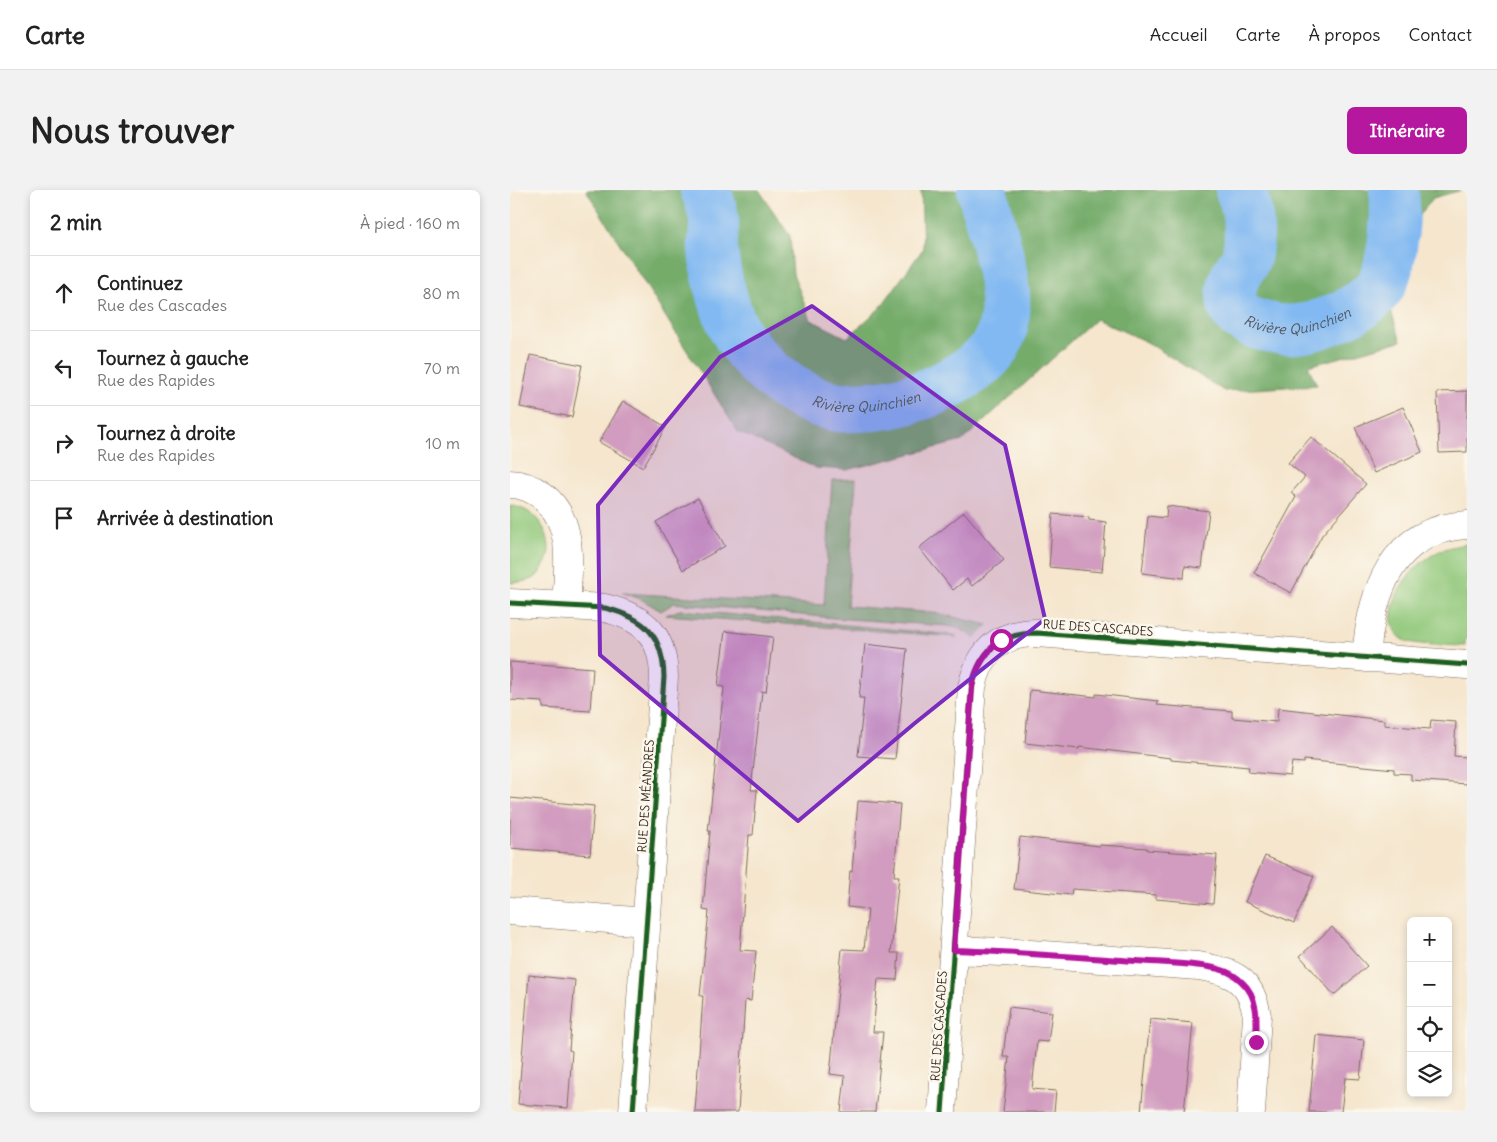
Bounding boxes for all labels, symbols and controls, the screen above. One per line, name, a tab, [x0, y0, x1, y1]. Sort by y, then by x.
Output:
text: Carte	[25, 20, 85, 50]
text: Accueil	[1150, 23, 1208, 46]
text: Carte	[1236, 23, 1281, 46]
text: À propos	[1309, 23, 1380, 46]
text: Contact	[1408, 23, 1472, 46]
button: Itinéraire	[1347, 107, 1467, 154]
text: Nous trouver	[30, 108, 234, 152]
text: 2 min	[50, 209, 102, 236]
text: À pied · 160 m	[360, 213, 460, 233]
text: Continuez	[97, 271, 183, 295]
icon: ahead	[50, 279, 78, 307]
text: 80 m	[422, 283, 460, 303]
text: Rue des Cascades	[97, 295, 227, 315]
water label: Rivière Quinchien	[1241, 303, 1355, 339]
text: Tournez à gauche	[97, 346, 249, 370]
icon: left	[50, 354, 78, 382]
text: 70 m	[424, 358, 460, 378]
text: Rue des Rapides	[97, 370, 215, 390]
water label: Rivière Quinchien	[809, 387, 923, 417]
text: Tournez à droite	[97, 421, 236, 445]
icon: right	[50, 429, 78, 457]
text: 10 m	[425, 433, 460, 453]
text: Rue des Rapides	[97, 445, 215, 465]
icon: arrive	[50, 504, 78, 532]
text: Arrivée à destination	[97, 506, 273, 530]
street label: RUE DES CASCADES	[1042, 616, 1154, 639]
route start	[990, 629, 1013, 652]
street label: RUE DES MÉANDRES	[634, 739, 657, 853]
map controls	[1407, 917, 1452, 1097]
button: +	[1407, 917, 1452, 962]
button: −	[1407, 962, 1452, 1007]
street label: RUE DES CASCADES	[927, 970, 950, 1082]
button: locate	[1407, 1007, 1452, 1052]
route end	[1245, 1031, 1268, 1054]
button: layers	[1407, 1052, 1452, 1097]

